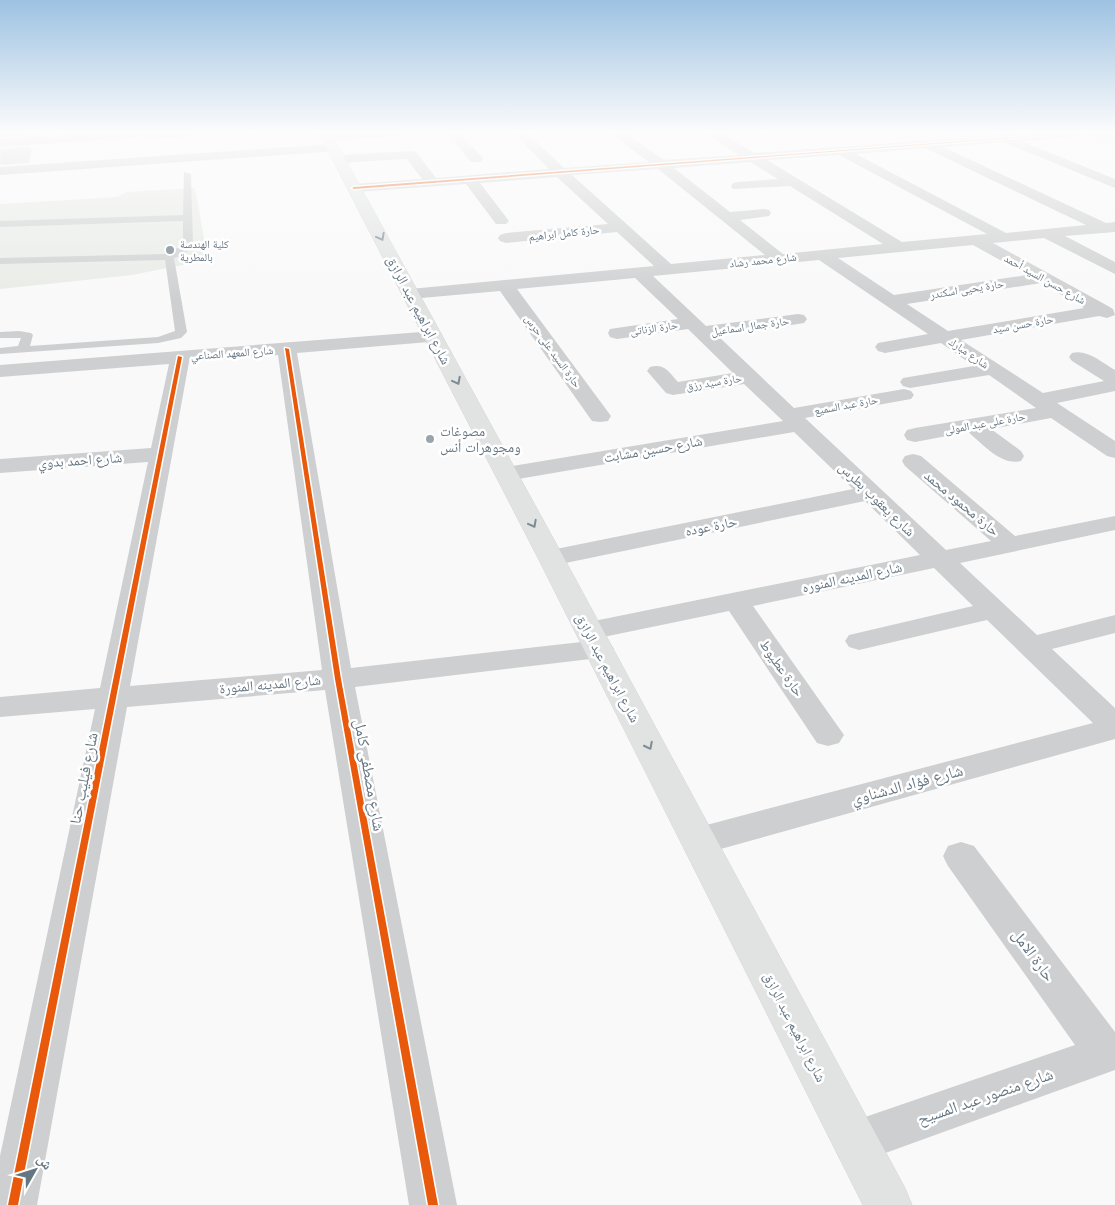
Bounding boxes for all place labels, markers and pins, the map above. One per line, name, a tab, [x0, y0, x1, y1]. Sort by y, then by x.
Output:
place label: كلية الهندسة بالمطرية	[180, 236, 229, 264]
marker: كلية الهندسة بالمطرية	[164, 244, 176, 256]
place label: مصوغات ومجوهرات أنس	[440, 421, 521, 456]
marker: مصوغات ومجوهرات أنس	[424, 433, 436, 445]

